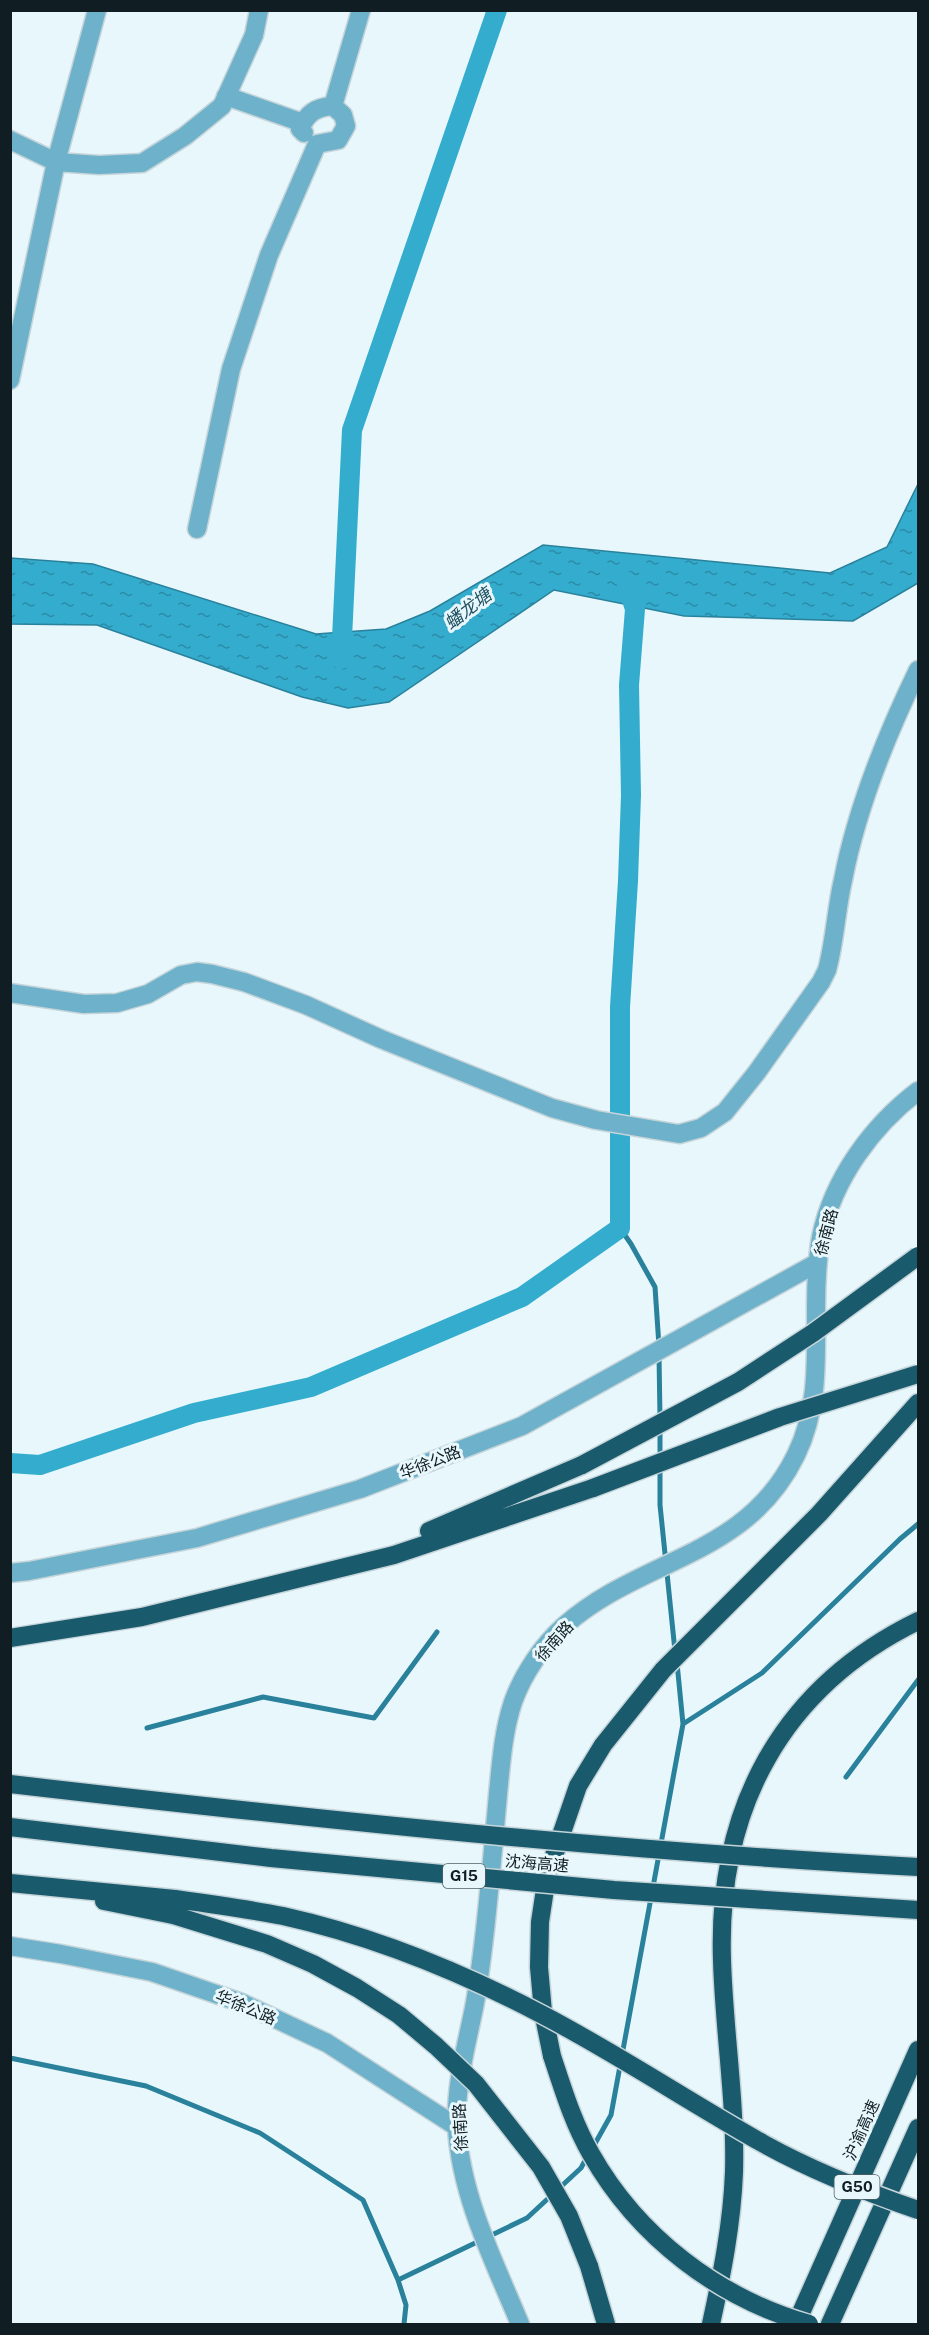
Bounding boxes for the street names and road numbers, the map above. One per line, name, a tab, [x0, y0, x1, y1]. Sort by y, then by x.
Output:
street label: 徐南路	[811, 1206, 842, 1258]
street label: 华徐公路	[397, 1442, 463, 1483]
street label: 徐南路	[531, 1617, 577, 1666]
street label: 沈海高速	[504, 1851, 570, 1876]
road number: G15	[443, 1864, 485, 1888]
street label: 华徐公路	[213, 1986, 279, 2029]
street label: 沪渝高速	[840, 2097, 883, 2163]
street label: 徐南路	[450, 2103, 471, 2151]
road number: G50	[834, 2175, 880, 2199]

